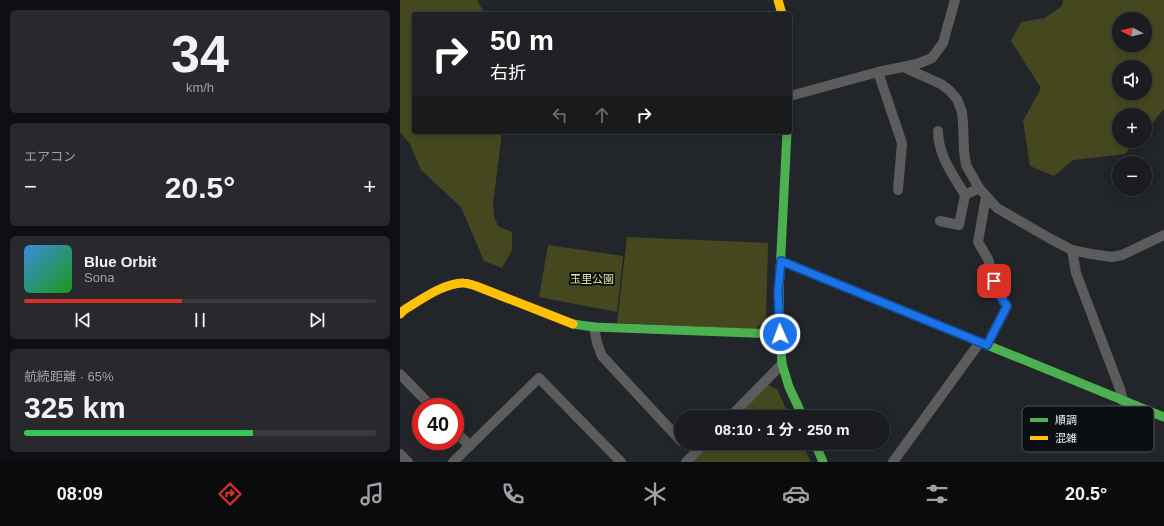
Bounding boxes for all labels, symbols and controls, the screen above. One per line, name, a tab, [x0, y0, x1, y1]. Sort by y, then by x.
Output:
north arrow	[1112, 12, 1152, 52]
map controls	[1112, 12, 1152, 196]
text: 34	[171, 25, 229, 83]
text: 50 m	[490, 25, 554, 56]
icon: right	[424, 28, 476, 80]
button: sound	[1112, 60, 1152, 100]
text: 右折	[490, 63, 526, 83]
text: km/h	[186, 80, 214, 95]
icon: left	[549, 104, 571, 126]
icon: ahead	[591, 104, 613, 126]
icon: right	[633, 104, 655, 126]
button: +	[1112, 108, 1152, 148]
text: エアコン	[24, 149, 76, 164]
button: −	[1112, 156, 1152, 196]
text: 20.5°	[165, 171, 235, 204]
text: −	[24, 174, 37, 199]
text: +	[363, 174, 376, 199]
text: Blue Orbit	[84, 253, 157, 270]
pin	[977, 264, 1011, 298]
text: Sona	[84, 270, 114, 285]
icon: arrive	[983, 270, 1005, 292]
park label: 玉里公園	[570, 273, 614, 285]
icon: previous	[72, 309, 94, 331]
icon: pause	[189, 309, 211, 331]
icon: next	[306, 309, 328, 331]
position arrow	[759, 313, 801, 355]
text: 航続距離 · 65%	[24, 369, 114, 384]
text: 325 km	[24, 391, 126, 424]
speed limit sign: 40	[412, 398, 464, 450]
legend	[1022, 406, 1154, 452]
text: 順調	[1055, 414, 1077, 426]
text: 08:10 · 1 分 · 250 m	[714, 421, 850, 438]
text: 混雑	[1055, 432, 1077, 444]
icon: directions	[216, 480, 244, 508]
icon: music	[358, 480, 386, 508]
icon: phone	[499, 480, 527, 508]
icon: climate	[641, 480, 669, 508]
icon: car	[782, 480, 810, 508]
icon: filters	[923, 480, 951, 508]
text: 08:09	[57, 484, 103, 504]
text: 20.5°	[1065, 484, 1107, 504]

